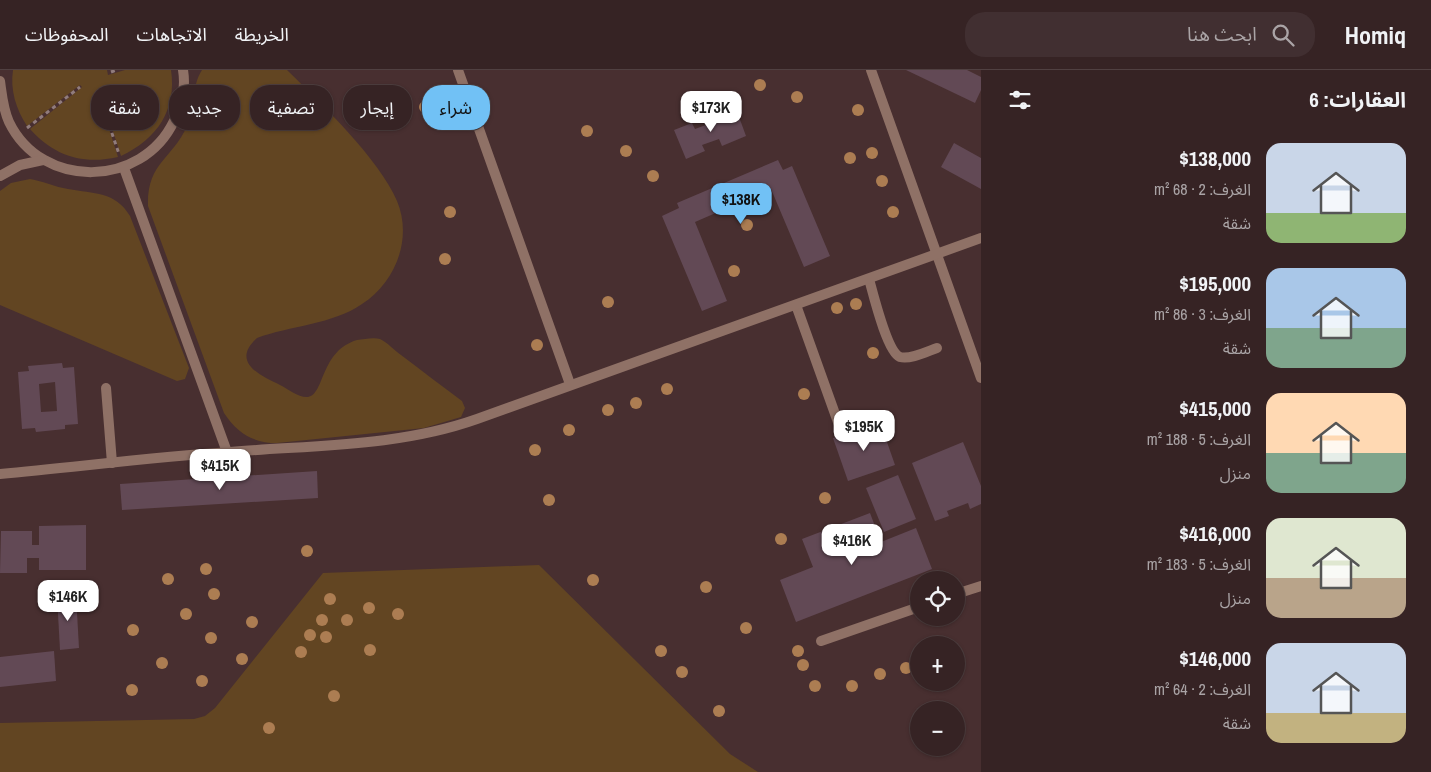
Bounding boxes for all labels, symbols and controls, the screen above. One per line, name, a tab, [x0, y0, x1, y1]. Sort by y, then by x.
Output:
search box	[965, 12, 1315, 57]
text: Homiq	[1345, 19, 1406, 51]
text: ابحث هنا	[1187, 21, 1257, 47]
icon: search	[1269, 21, 1297, 49]
text: المحفوظات	[25, 22, 109, 47]
text: الاتجاهات	[137, 22, 207, 47]
text: الخريطة	[235, 22, 289, 47]
chip: شقة	[91, 85, 159, 130]
chip: جديد	[169, 85, 240, 130]
chip: تصفية	[250, 85, 333, 130]
chip: إيجار	[343, 85, 412, 130]
chip: شراء	[422, 85, 490, 130]
text: العقارات: 6	[1309, 85, 1406, 114]
icon: filters	[1006, 86, 1034, 114]
pin: $173K	[676, 90, 746, 133]
text: $173K	[692, 96, 730, 118]
text: $138,000	[1179, 144, 1251, 173]
icon: home	[1306, 163, 1366, 223]
text: الغرف: 2 · 68 m²	[1154, 178, 1251, 200]
pin: $138K	[706, 182, 776, 225]
text: $138K	[722, 188, 760, 210]
text: شقة	[1223, 212, 1251, 234]
text: $195,000	[1179, 269, 1251, 298]
icon: home	[1306, 288, 1366, 348]
text: الغرف: 3 · 86 m²	[1154, 303, 1251, 325]
text: شقة	[1223, 337, 1251, 359]
text: $415,000	[1179, 394, 1251, 423]
pin: $195K	[829, 410, 899, 452]
icon: home	[1306, 413, 1366, 473]
text: $195K	[845, 415, 883, 437]
text: الغرف: 5 · 188 m²	[1147, 428, 1251, 450]
pin: $415K	[185, 448, 255, 491]
text: $415K	[201, 454, 239, 476]
text: منزل	[1220, 462, 1251, 484]
text: $416,000	[1179, 519, 1251, 548]
pin: $416K	[817, 524, 887, 566]
text: $416K	[833, 529, 871, 551]
icon: home	[1306, 538, 1366, 598]
text: الغرف: 5 · 183 m²	[1147, 553, 1251, 575]
map controls	[910, 571, 965, 756]
button: locate	[910, 571, 965, 626]
pin: $146K	[33, 580, 103, 622]
text: $146K	[49, 585, 87, 607]
text: منزل	[1220, 587, 1251, 609]
button: +	[910, 636, 965, 691]
text: $146,000	[1179, 644, 1251, 673]
icon: home	[1306, 663, 1366, 723]
text: الغرف: 2 · 64 m²	[1154, 678, 1251, 700]
button: −	[910, 701, 965, 756]
text: شقة	[1223, 712, 1251, 734]

